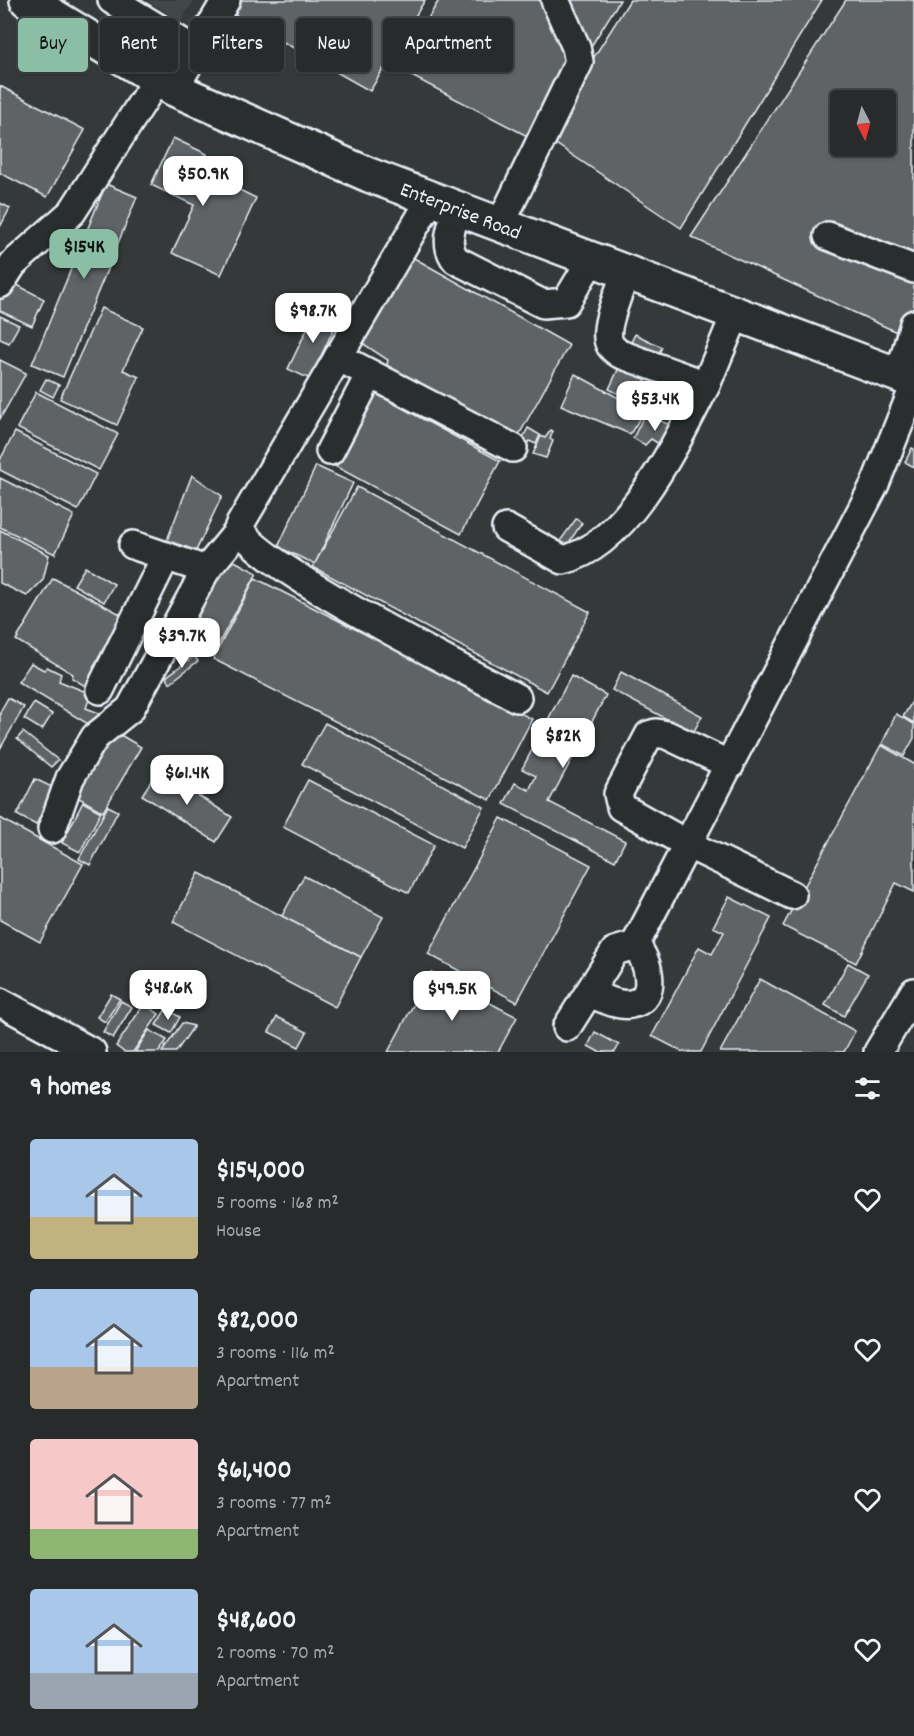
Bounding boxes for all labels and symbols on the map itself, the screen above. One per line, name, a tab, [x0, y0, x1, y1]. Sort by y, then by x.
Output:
north arrow	[830, 90, 896, 156]
pin: $50.9K	[154, 156, 252, 207]
street label: Enterprise Road	[395, 176, 525, 250]
pin: $154K	[42, 229, 126, 280]
pin: $98.7K	[264, 293, 362, 344]
pin: $53.4K	[606, 381, 704, 432]
pin: $39.7K	[133, 618, 231, 669]
pin: $82K	[527, 718, 599, 769]
pin: $61.4K	[138, 755, 236, 806]
pin: $48.6K	[119, 970, 217, 1021]
pin: $49.5K	[403, 971, 501, 1022]

